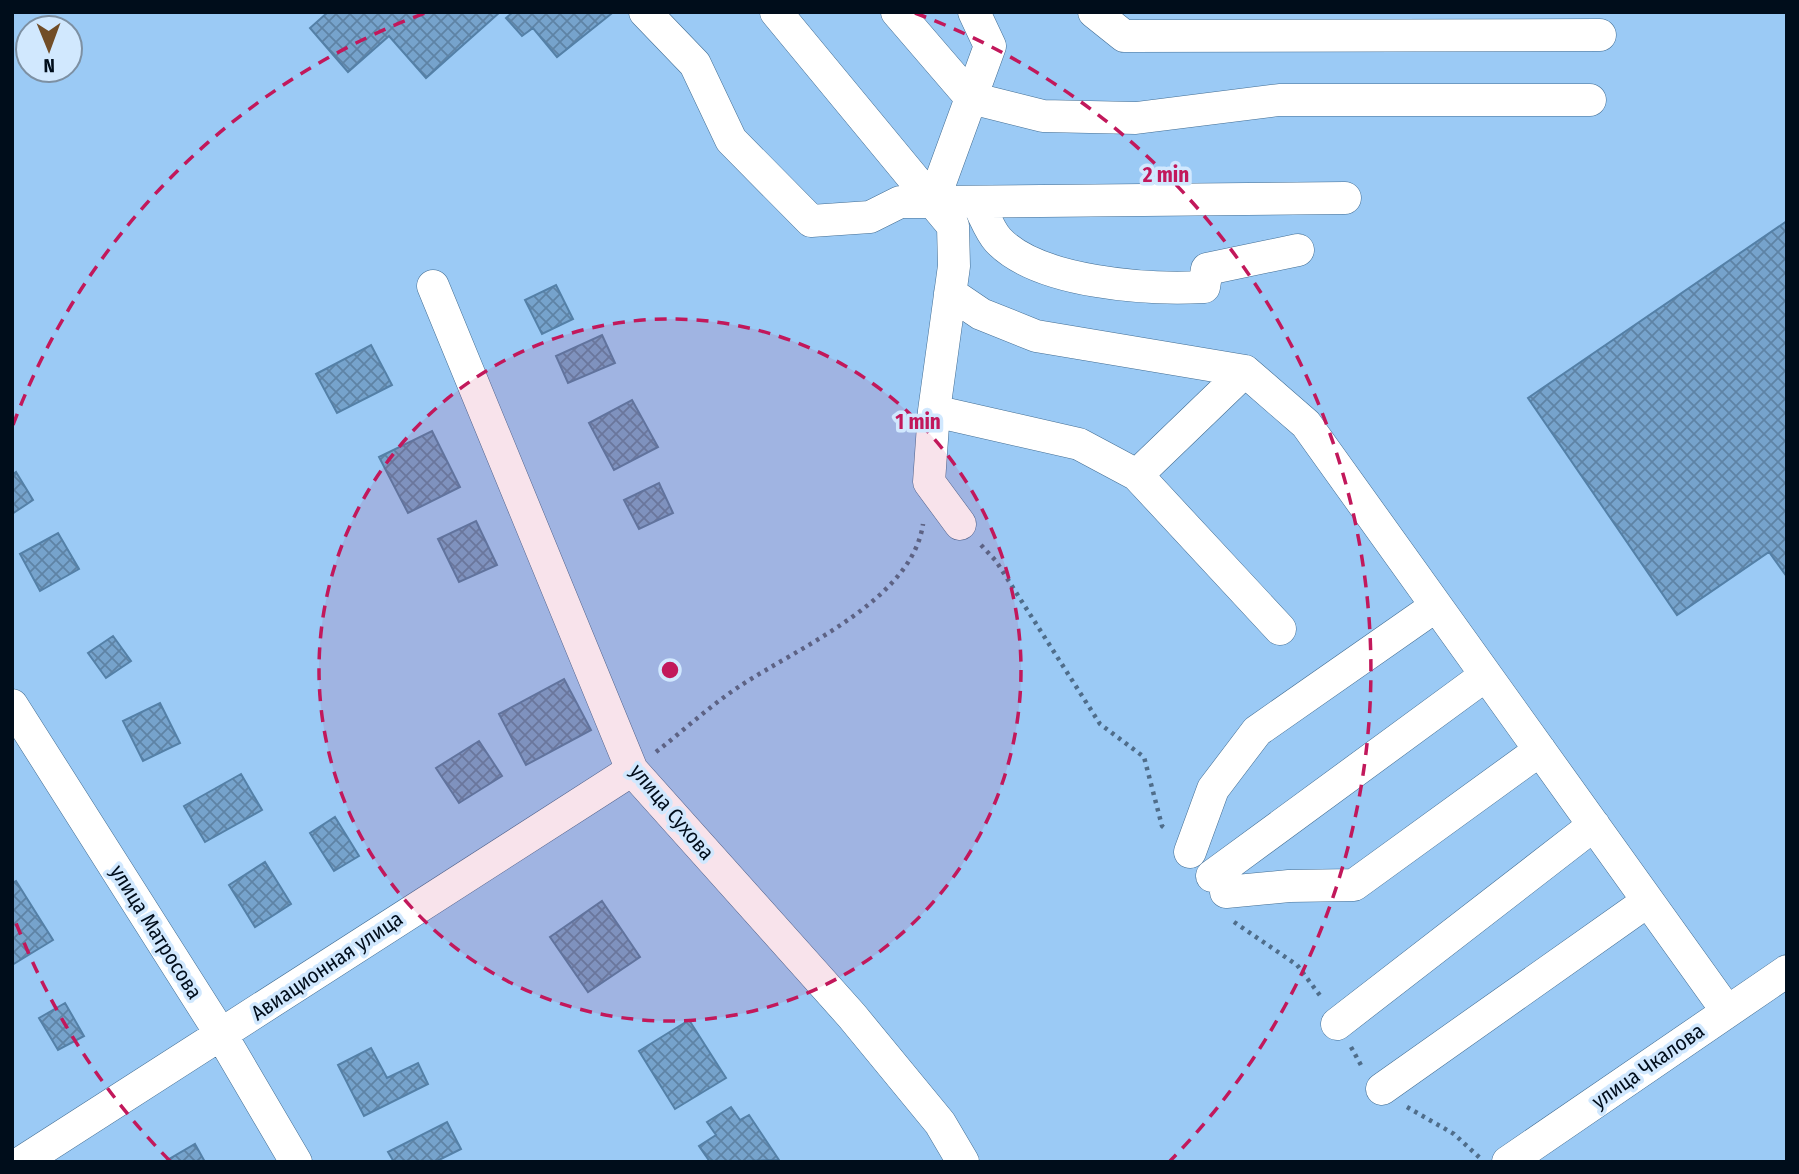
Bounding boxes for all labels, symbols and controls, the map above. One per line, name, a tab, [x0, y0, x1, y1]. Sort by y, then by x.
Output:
north arrow	[14, 14, 84, 84]
text: N	[43, 54, 55, 77]
text: 2 min	[1142, 162, 1189, 188]
text: 1 min	[895, 409, 941, 435]
centre of rings	[658, 658, 682, 682]
street label: улица Сухова	[624, 759, 720, 865]
street label: улица Матросова	[104, 860, 208, 1004]
street label: Авиационная улица	[246, 906, 408, 1026]
street label: улица Чкалова	[1587, 1018, 1709, 1114]

